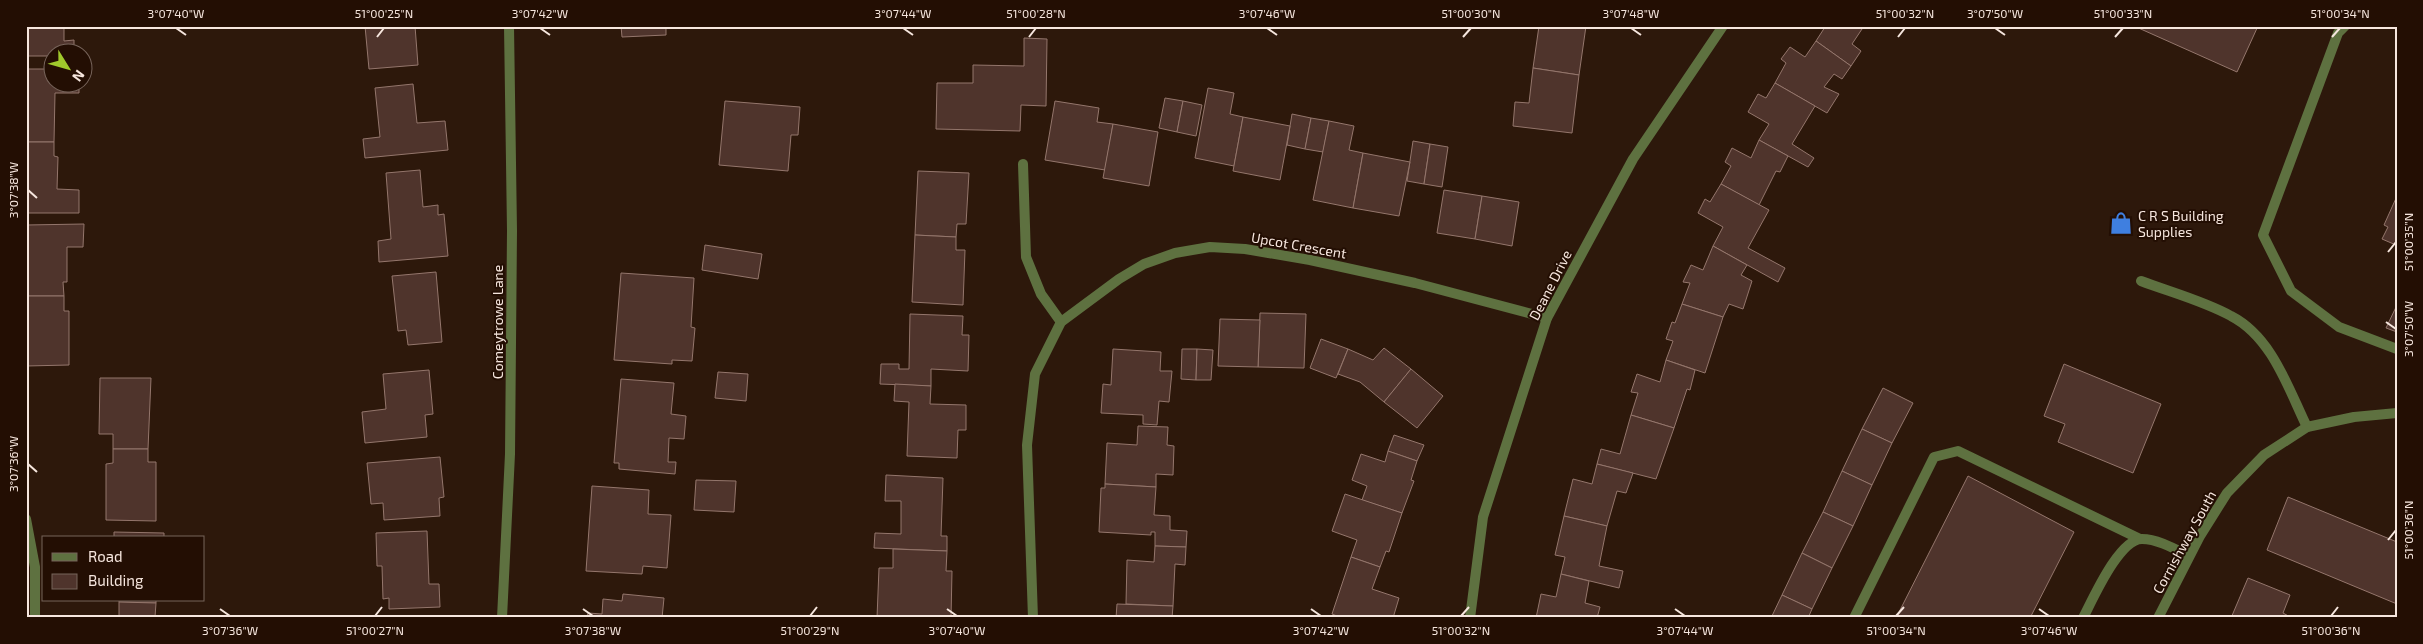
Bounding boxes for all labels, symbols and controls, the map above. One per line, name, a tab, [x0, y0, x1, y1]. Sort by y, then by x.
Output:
text: 3°07'40"W	[148, 6, 204, 20]
text: 51°00'25"N	[355, 6, 413, 20]
text: 3°07'42"W	[512, 6, 568, 20]
text: 3°07'44"W	[874, 6, 932, 20]
text: 51°00'28"N	[1006, 6, 1066, 20]
text: 3°07'46"W	[1239, 6, 1295, 20]
text: 51°00'30"N	[1441, 6, 1501, 20]
text: 3°07'48"W	[1603, 6, 1659, 20]
text: 51°00'32"N	[1876, 6, 1934, 20]
text: 3°07'50"W	[1967, 6, 2023, 20]
text: 51°00'33"N	[2094, 6, 2152, 20]
text: 51°00'34"N	[2310, 6, 2370, 20]
north arrow	[42, 42, 92, 92]
text: N	[69, 67, 89, 85]
text: 3°07'38"W	[6, 162, 20, 218]
place label: C R S Building Supplies	[2138, 207, 2224, 240]
shop icon: C R S Building Supplies	[2108, 210, 2134, 236]
text: 51°00'35"N	[2401, 213, 2415, 271]
street label: Upcot Crescent	[1250, 228, 1348, 262]
street label: Deane Drive	[1525, 247, 1575, 323]
street label: Comeytrowe Lane	[489, 265, 506, 379]
text: 3°07'50"W	[2401, 301, 2415, 357]
text: 3°07'36"W	[6, 436, 20, 492]
street label: Cornishway South	[2149, 488, 2219, 596]
text: 51°00'36"N	[2401, 501, 2415, 559]
legend	[42, 536, 205, 602]
text: Road	[88, 547, 123, 565]
text: Building	[88, 571, 144, 589]
text: 3°07'36"W	[202, 623, 258, 637]
text: 51°00'27"N	[346, 623, 404, 637]
text: 3°07'38"W	[565, 623, 621, 637]
text: 51°00'29"N	[781, 623, 839, 637]
text: 3°07'40"W	[929, 623, 985, 637]
text: 3°07'42"W	[1293, 623, 1349, 637]
text: 51°00'32"N	[1432, 623, 1490, 637]
text: 3°07'44"W	[1656, 623, 1714, 637]
text: 51°00'34"N	[1866, 623, 1926, 637]
text: 3°07'46"W	[2021, 623, 2077, 637]
text: 51°00'36"N	[2302, 623, 2360, 637]

